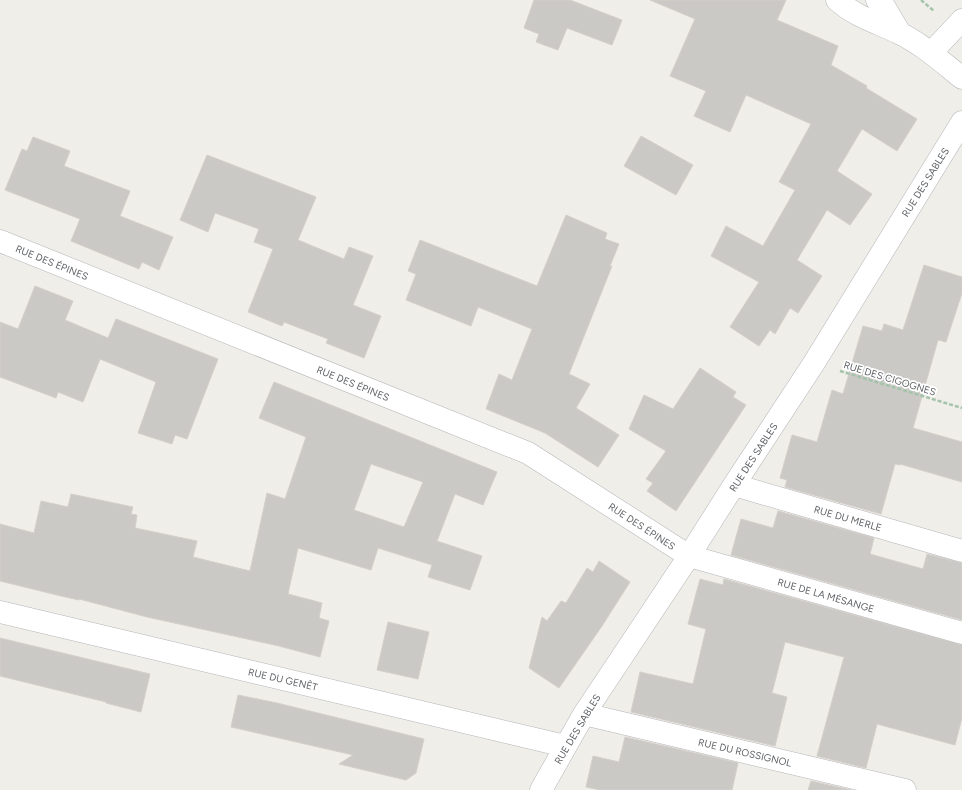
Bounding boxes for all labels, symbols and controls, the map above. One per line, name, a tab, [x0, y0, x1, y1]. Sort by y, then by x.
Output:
street label: RUE DES SABLES	[899, 145, 952, 219]
street label: RUE DES ÉPINES	[14, 242, 90, 283]
street label: RUE DES CIGOGNES	[842, 358, 938, 399]
street label: RUE DES ÉPINES	[315, 363, 391, 404]
street label: RUE DES SABLES	[726, 420, 780, 494]
street label: RUE DES ÉPINES	[606, 500, 678, 553]
street label: RUE DU MERLE	[812, 503, 883, 534]
street label: RUE DE LA MÉSANGE	[776, 575, 876, 616]
street label: RUE DU GENÊT	[247, 665, 319, 694]
street label: RUE DES SABLES	[551, 692, 603, 767]
street label: RUE DU ROSSIGNOL	[697, 735, 794, 770]

